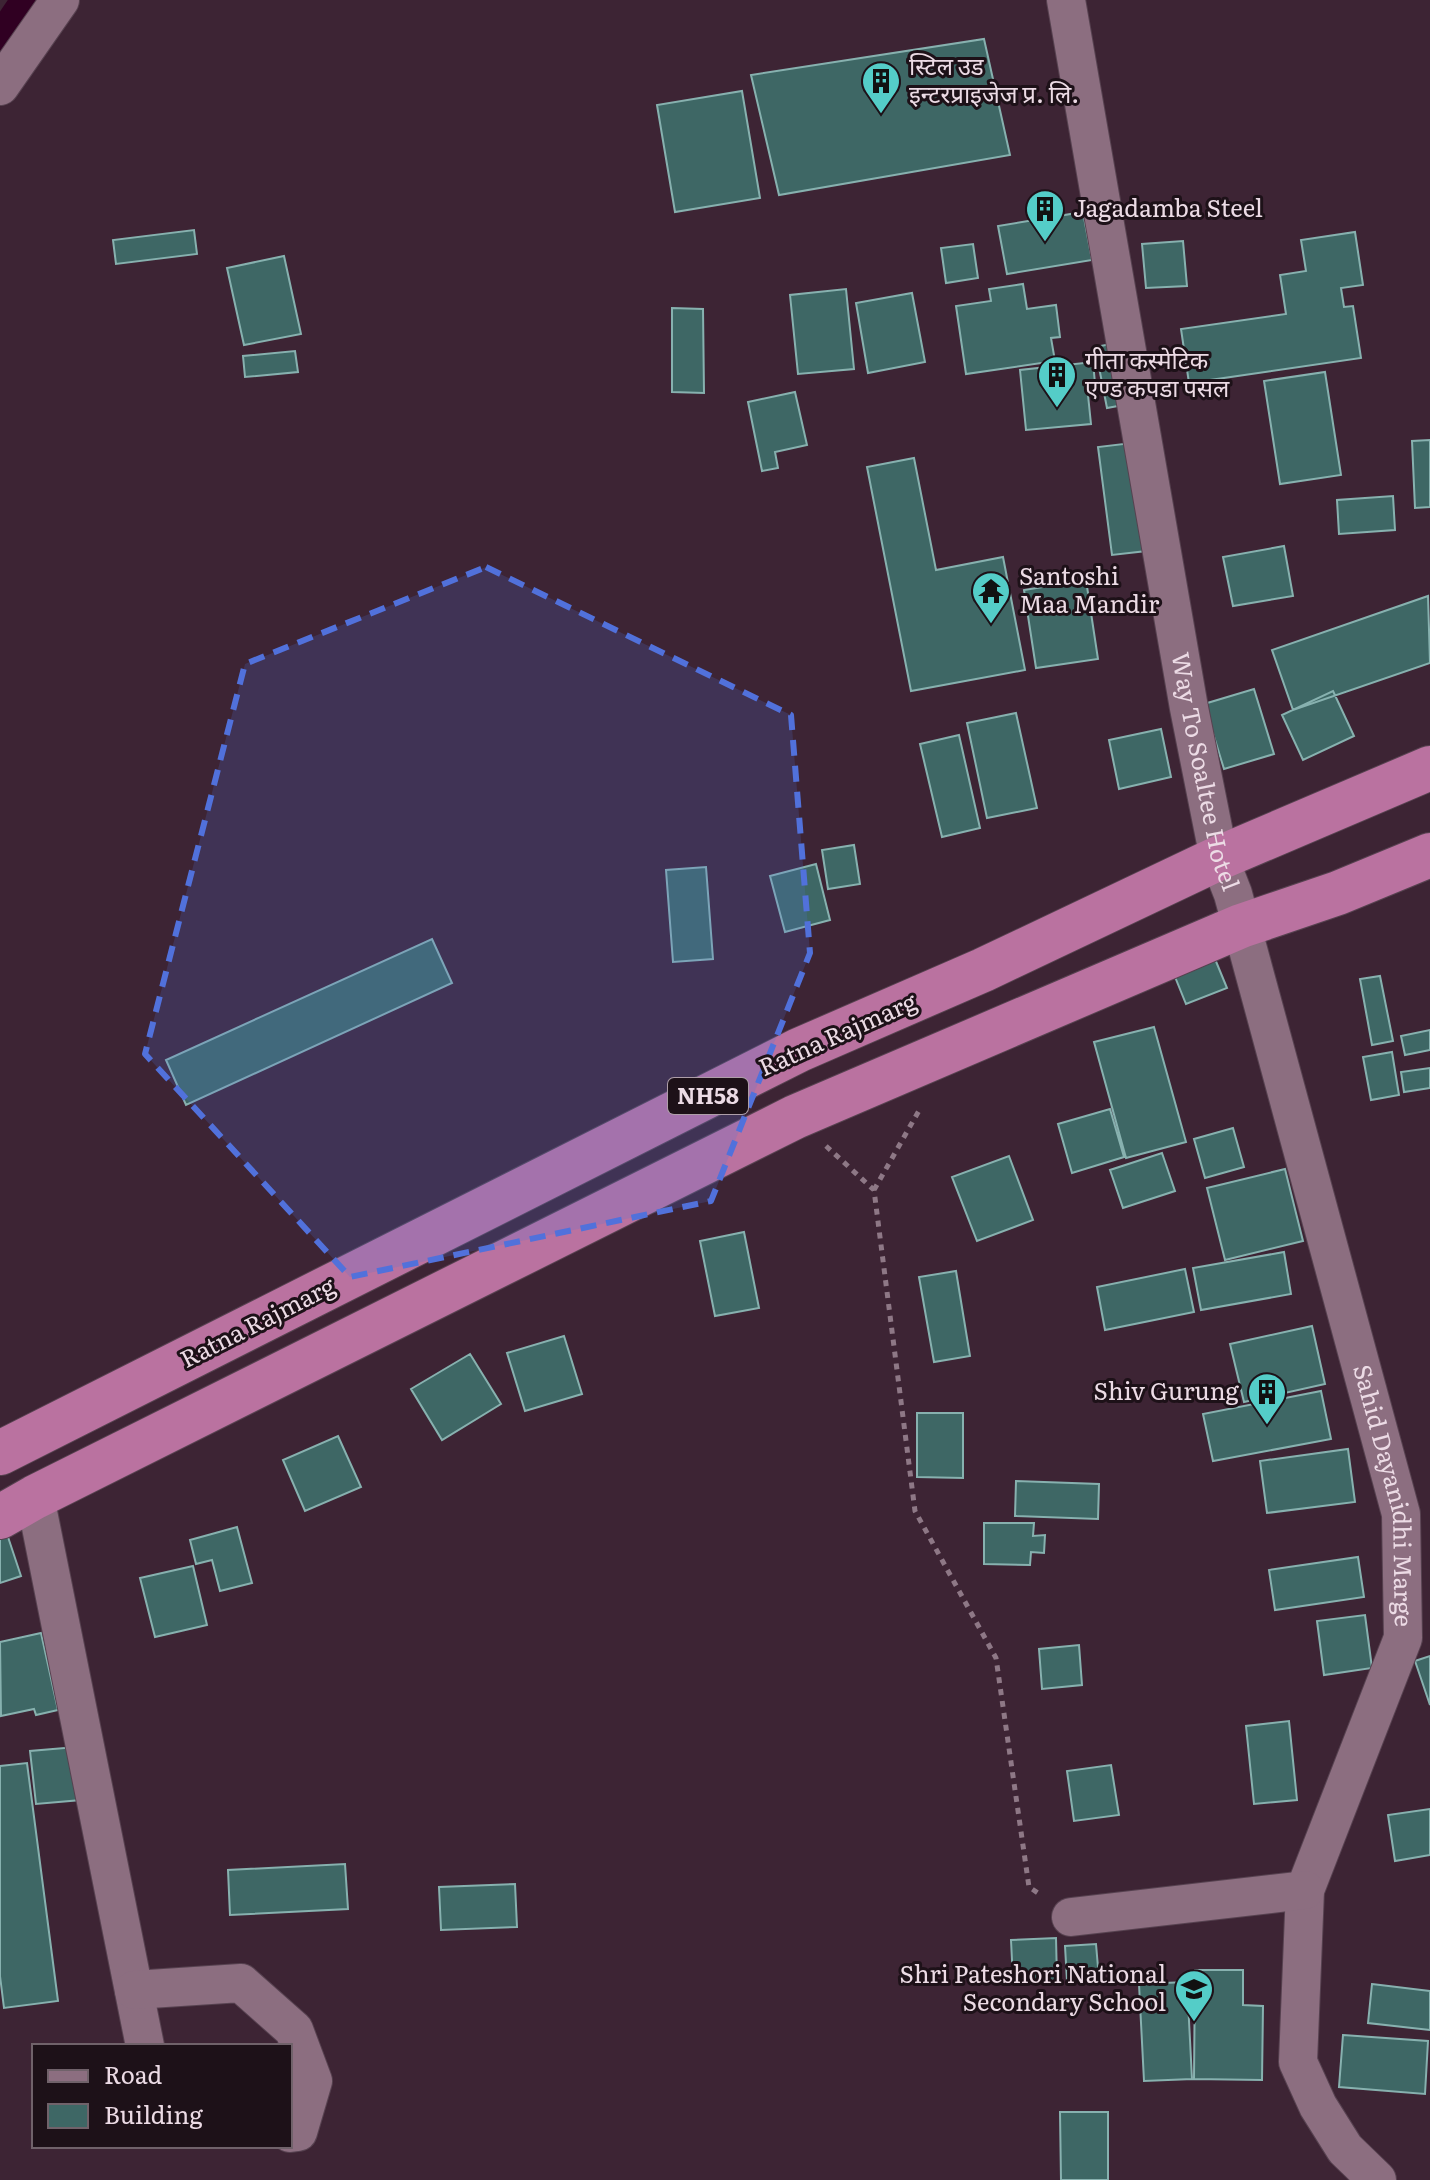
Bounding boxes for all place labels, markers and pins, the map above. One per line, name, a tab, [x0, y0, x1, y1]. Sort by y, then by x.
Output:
place label: स्टिल उड इन्टरप्राइजेज प्र. लि.	[909, 47, 1079, 110]
building icon: स्टिल उड इन्टरप्राइजेज प्र. लि.	[860, 60, 902, 115]
building icon: Jagadamba Steel	[1024, 188, 1066, 243]
place label: Jagadamba Steel	[1073, 189, 1263, 224]
place label: गीता कस्मेटिक एण्ड कपडा पसल	[1085, 341, 1230, 404]
building icon: गीता कस्मेटिक एण्ड कपडा पसल	[1036, 354, 1078, 409]
place label: Santoshi Maa Mandir	[1019, 557, 1160, 620]
temple icon: Santoshi Maa Mandir	[970, 570, 1012, 625]
building icon: Shiv Gurung	[1246, 1371, 1288, 1426]
place label: Shiv Gurung	[1093, 1372, 1240, 1407]
place label: Shri Pateshori National Secondary School	[900, 1955, 1166, 2018]
school or university icon: Shri Pateshori National Secondary School	[1173, 1968, 1215, 2023]

